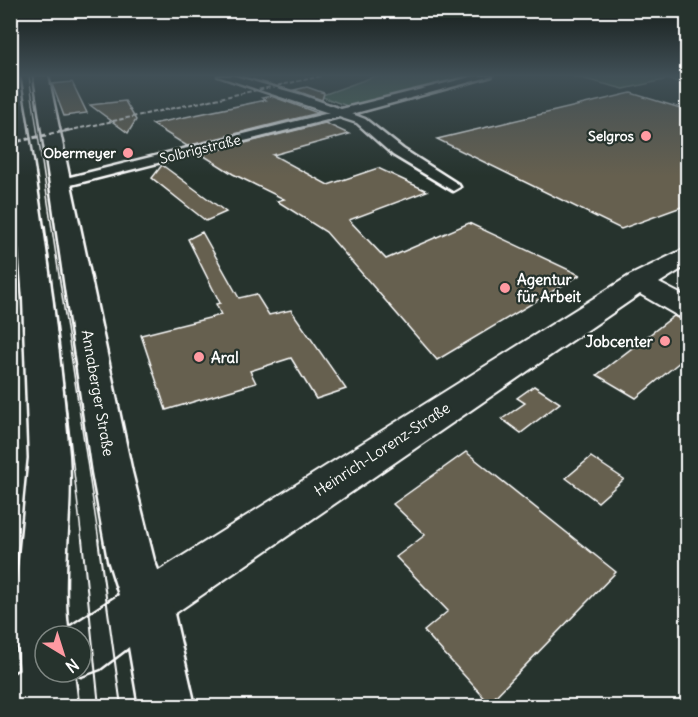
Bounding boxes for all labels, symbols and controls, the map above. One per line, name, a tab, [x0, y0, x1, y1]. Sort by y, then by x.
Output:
place label: Selgros	[588, 127, 635, 145]
marker: Selgros	[639, 129, 653, 143]
street label: Solbrigstraße	[158, 130, 242, 168]
place label: Obermeyer	[43, 144, 116, 162]
marker: Obermeyer	[121, 146, 135, 160]
place label: Agentur für Arbeit	[517, 270, 582, 306]
marker: Agentur für Arbeit	[498, 281, 512, 295]
street label: Annaberger Straße	[78, 328, 118, 458]
place label: Jobcenter	[586, 332, 654, 351]
marker: Jobcenter	[658, 334, 672, 348]
place label: Aral	[211, 348, 239, 367]
marker: Aral	[192, 350, 206, 364]
street label: Heinrich-Lorenz-Straße	[310, 398, 454, 500]
north arrow	[33, 624, 93, 684]
text: N	[62, 655, 83, 677]

